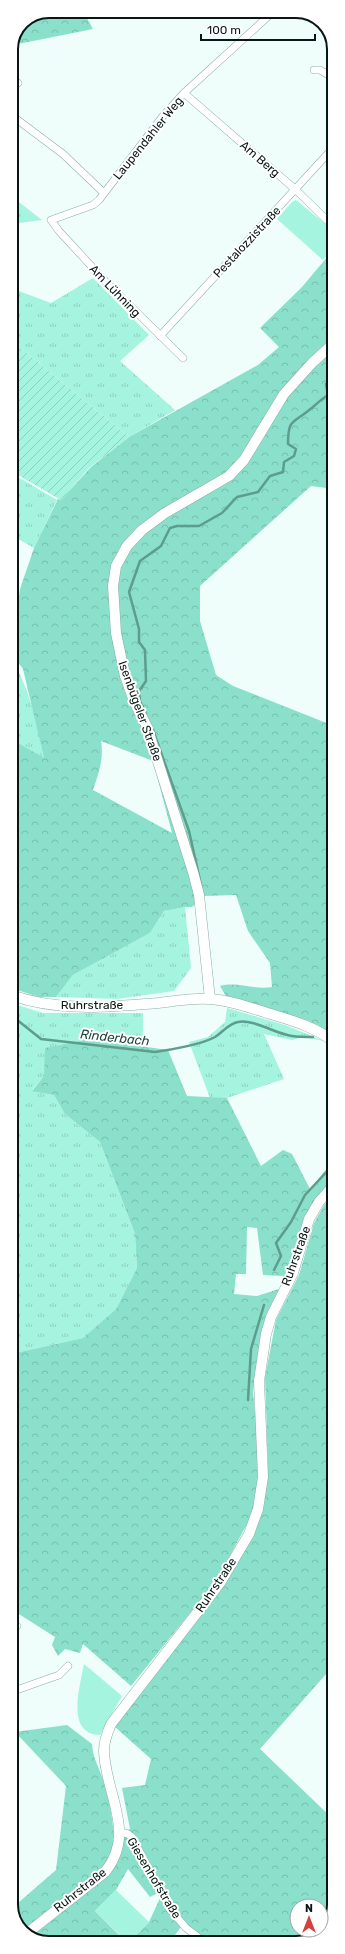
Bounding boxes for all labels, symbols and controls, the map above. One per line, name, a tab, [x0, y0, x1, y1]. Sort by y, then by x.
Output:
scale bar	[201, 16, 315, 42]
text: 100 m	[207, 23, 241, 37]
street label: Laupendahler Weg	[110, 94, 186, 182]
street label: Am Berg	[237, 138, 283, 180]
street label: Pestalozzistraße	[210, 203, 284, 281]
street label: Am Lühning	[87, 262, 143, 320]
street label: Isenbügeler Straße	[115, 659, 165, 763]
street label: Ruhrstraße	[61, 998, 124, 1012]
water label: Rinderbach	[79, 1026, 151, 1049]
street label: Ruhrstraße	[279, 1224, 313, 1288]
street label: Ruhrstraße	[193, 1555, 239, 1615]
street label: Giesenhofstraße	[124, 1835, 184, 1921]
street label: Ruhrstraße	[51, 1865, 109, 1915]
north arrow	[289, 1898, 329, 1938]
text: N	[305, 1902, 313, 1915]

